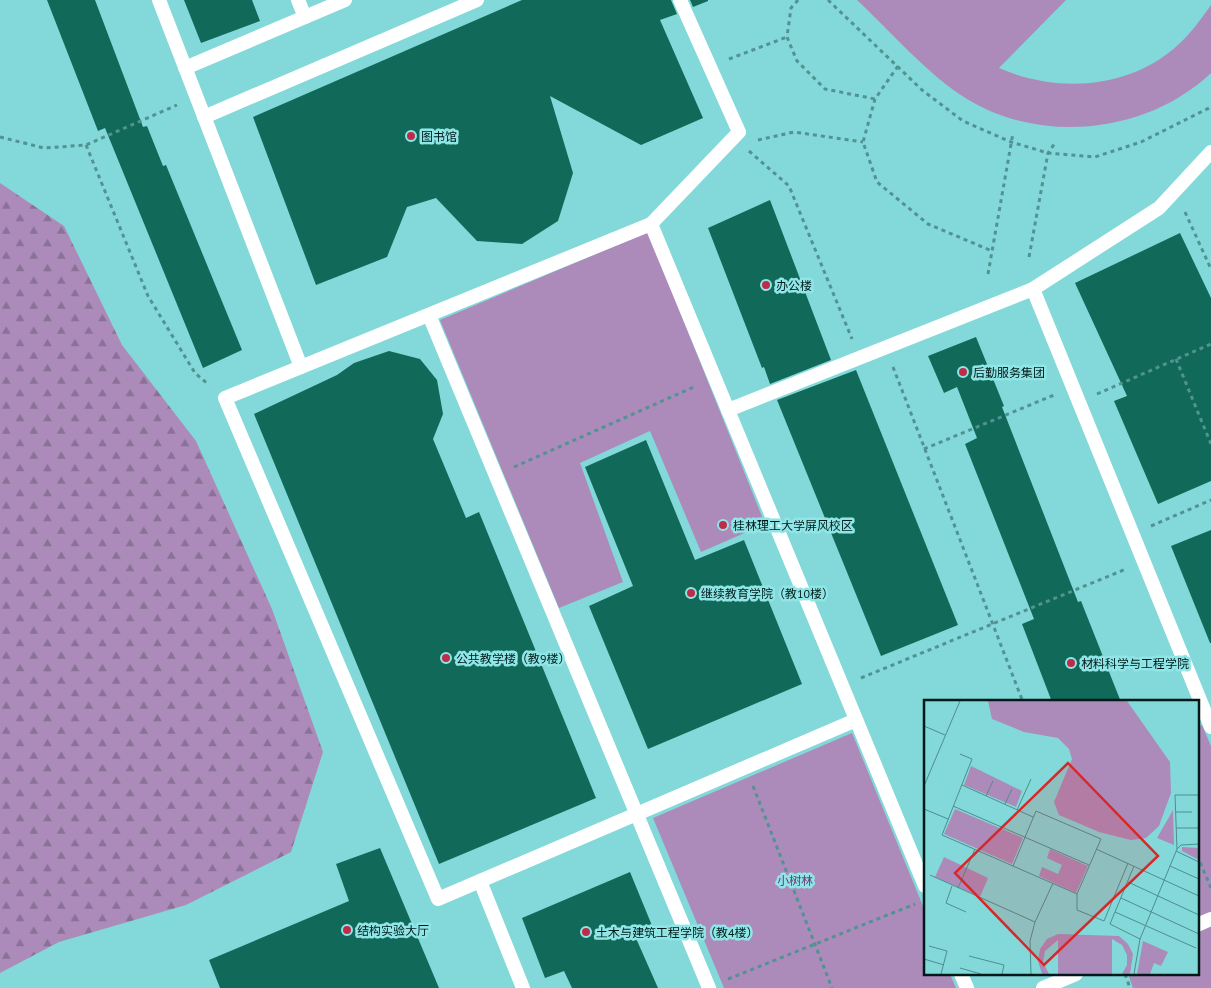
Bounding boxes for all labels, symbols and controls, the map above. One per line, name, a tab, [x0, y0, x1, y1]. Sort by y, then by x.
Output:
place label: 图书馆	[421, 129, 457, 144]
marker: 图书馆	[405, 130, 417, 142]
place label: 办公楼	[776, 278, 812, 293]
marker: 办公楼	[760, 279, 772, 291]
place label: 后勤服务集团	[973, 365, 1045, 380]
marker: 后勤服务集团	[957, 366, 969, 378]
place label: 桂林理工大学屏风校区	[733, 518, 853, 533]
marker: 桂林理工大学屏风校区	[717, 519, 729, 531]
place label: 继续教育学院（教10楼）	[701, 586, 834, 601]
marker: 继续教育学院（教10楼）	[685, 587, 697, 599]
place label: 公共教学楼（教9楼）	[456, 651, 571, 666]
marker: 公共教学楼（教9楼）	[440, 652, 452, 664]
place label: 材料科学与工程学院	[1081, 656, 1189, 671]
marker: 材料科学与工程学院	[1065, 657, 1077, 669]
inset map	[924, 700, 1198, 976]
park label: 小树林	[777, 873, 813, 888]
place label: 结构实验大厅	[357, 923, 429, 938]
marker: 结构实验大厅	[341, 924, 353, 936]
place label: 土木与建筑工程学院（教4楼）	[596, 925, 759, 940]
marker: 土木与建筑工程学院（教4楼）	[580, 926, 592, 938]

